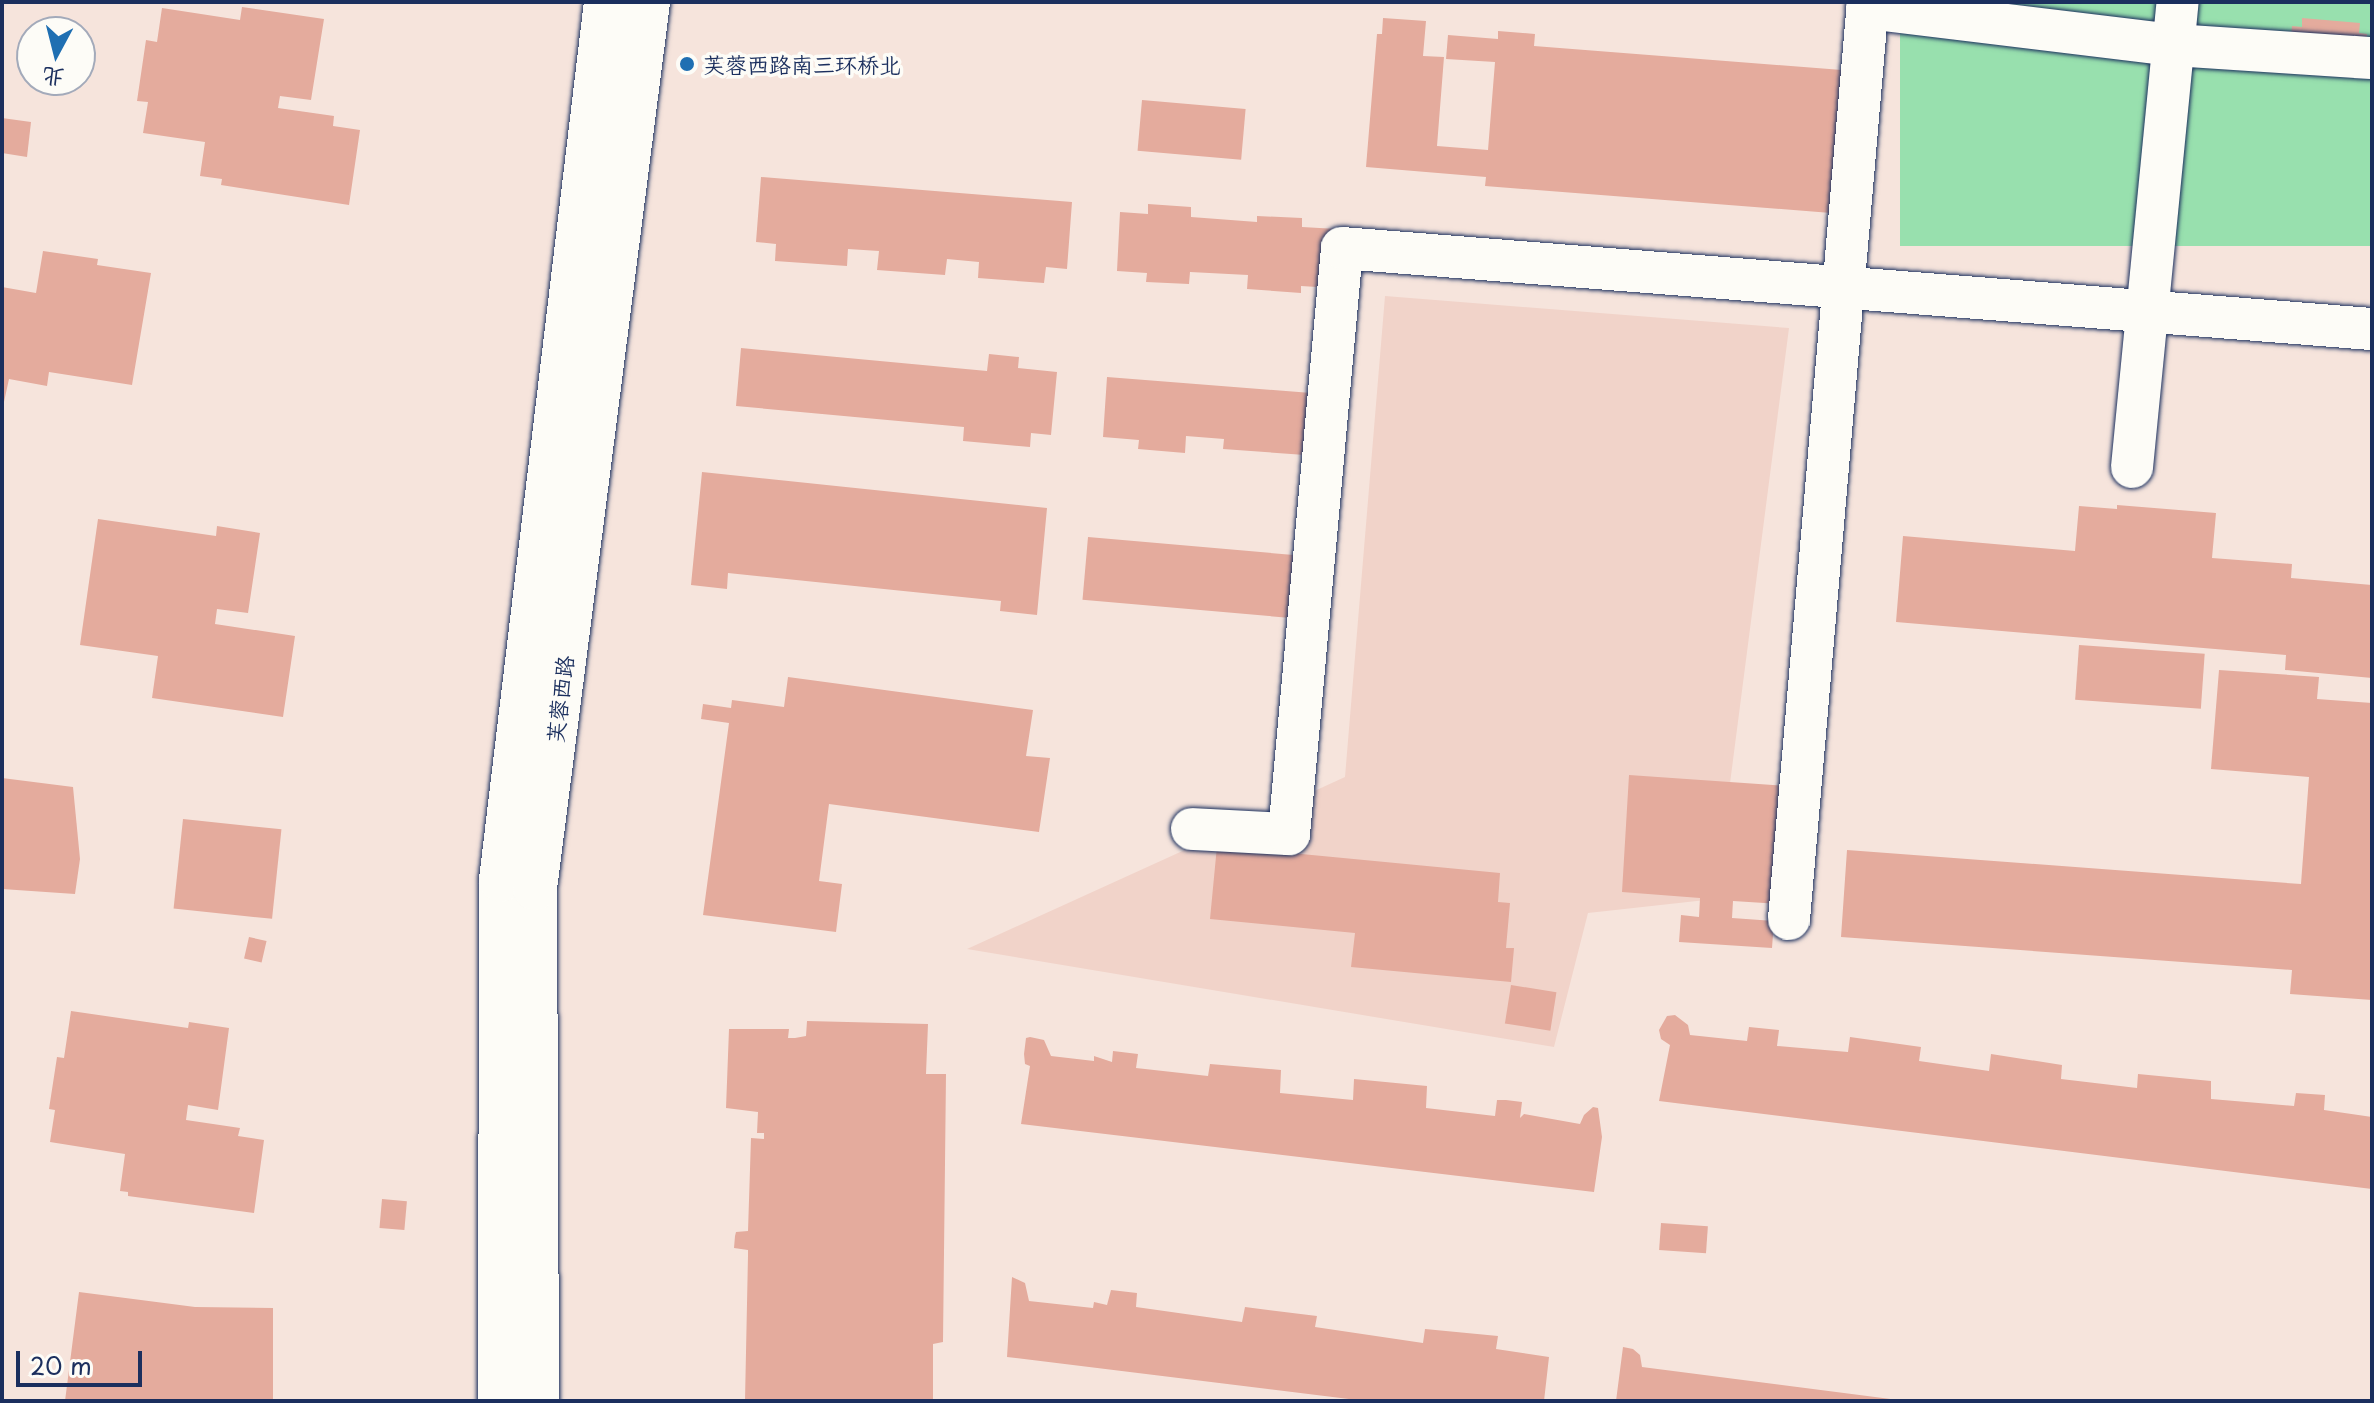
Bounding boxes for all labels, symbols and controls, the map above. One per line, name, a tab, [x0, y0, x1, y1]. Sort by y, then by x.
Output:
north arrow	[16, 16, 96, 96]
place label: 芙蓉西路南三环桥北	[703, 51, 901, 77]
marker: 芙蓉西路南三环桥北	[678, 55, 696, 73]
text: 北	[40, 61, 66, 96]
street label: 芙蓉西路	[541, 654, 577, 744]
scale bar	[20, 1335, 146, 1385]
text: 20 m	[30, 1347, 92, 1383]

